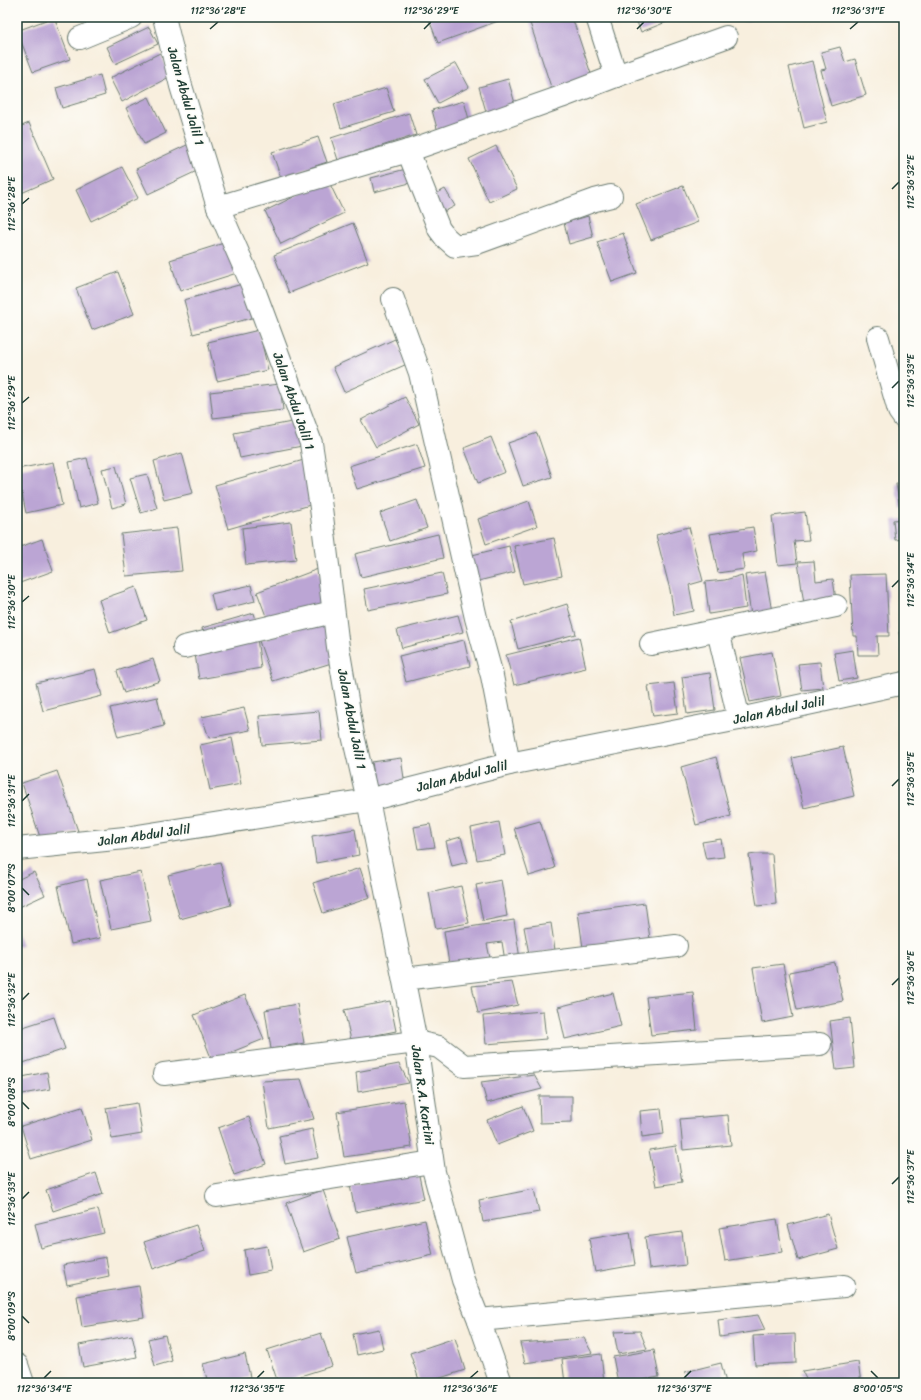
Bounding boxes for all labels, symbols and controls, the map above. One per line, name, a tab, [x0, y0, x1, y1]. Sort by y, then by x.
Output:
text: 112°36'28"E	[190, 2, 247, 20]
text: 112°36'29"E	[403, 2, 460, 20]
text: 112°36'30"E	[616, 2, 673, 20]
text: 112°36'31"E	[832, 2, 886, 20]
street label: Jalan Abdul Jalil 1	[161, 43, 211, 149]
text: 112°36'32"E	[902, 153, 920, 209]
text: 112°36'28"E	[3, 175, 21, 232]
street label: Jalan Abdul Jalil 1	[266, 348, 322, 453]
text: 112°36'33"E	[902, 352, 920, 408]
text: 112°36'29"E	[3, 374, 21, 431]
text: 112°36'34"E	[902, 551, 920, 607]
text: 112°36'30"E	[3, 573, 21, 630]
street label: Jalan Abdul Jalil 1	[331, 666, 373, 772]
street label: Jalan Abdul Jalil	[730, 689, 827, 731]
text: 112°36'35"E	[902, 750, 920, 806]
street label: Jalan Abdul Jalil	[413, 753, 510, 799]
text: 112°36'31"E	[3, 773, 21, 828]
street label: Jalan Abdul Jalil	[95, 817, 192, 853]
text: 8°00'07"S	[3, 863, 21, 913]
text: 112°36'36"E	[902, 949, 920, 1005]
text: 112°36'32"E	[3, 971, 21, 1027]
street label: Jalan R.A. Kartini	[404, 1043, 441, 1147]
text: 8°00'08"S	[3, 1077, 21, 1127]
text: 112°36'37"E	[902, 1148, 920, 1204]
text: 112°36'33"E	[3, 1170, 21, 1226]
text: 8°00'09"S	[3, 1291, 21, 1341]
text: 112°36'34"E	[17, 1380, 73, 1398]
text: 112°36'35"E	[230, 1380, 286, 1398]
text: 112°36'36"E	[443, 1380, 499, 1398]
text: 112°36'37"E	[657, 1380, 713, 1398]
text: 8°00'05"S	[853, 1380, 903, 1398]

